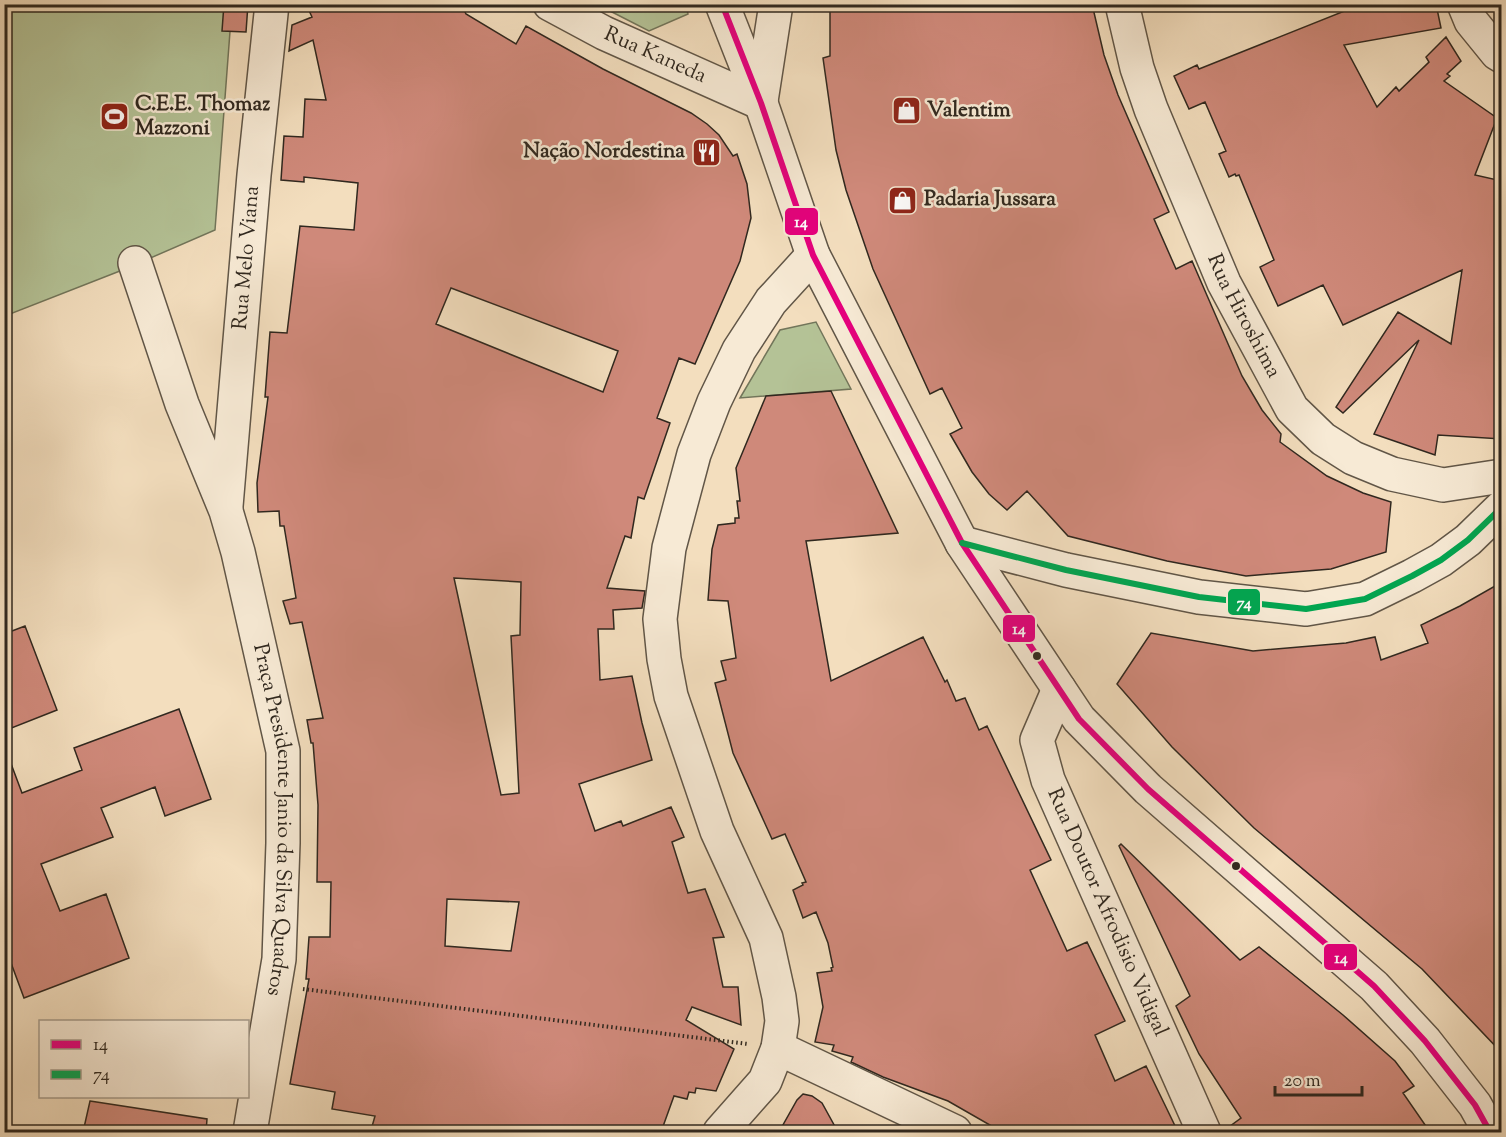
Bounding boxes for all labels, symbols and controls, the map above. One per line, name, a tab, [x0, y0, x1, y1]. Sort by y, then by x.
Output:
street label: Rua Kaneda	[599, 20, 711, 92]
place label: C.E.E. Thomaz Mazzoni	[135, 90, 270, 144]
shop icon: Valentim	[890, 95, 922, 127]
place label: Valentim	[927, 96, 1011, 126]
sports icon: C.E.E. Thomaz Mazzoni	[98, 101, 130, 133]
restaurant icon: Nação Nordestina	[690, 136, 722, 168]
place label: Nação Nordestina	[523, 137, 685, 167]
street label: Rua Melo Viana	[226, 184, 268, 331]
shop icon: Padaria Jussara	[887, 184, 919, 216]
place label: Padaria Jussara	[924, 185, 1056, 215]
line badge: 14	[784, 207, 819, 236]
text: 14	[794, 212, 808, 235]
street label: Rua Hiroshima	[1199, 250, 1288, 384]
line badge: 74	[1227, 588, 1261, 616]
text: 74	[1237, 593, 1252, 616]
line badge: 14	[1002, 614, 1036, 643]
text: 14	[1012, 619, 1026, 642]
street label: Praça Presidente Janio da Silva Quadros	[244, 641, 298, 998]
unlabelled marker	[1031, 650, 1043, 662]
street label: Rua Doutor Afrodisio Vidigal	[1039, 784, 1175, 1042]
unlabelled marker	[1230, 860, 1242, 872]
line badge: 14	[1323, 943, 1358, 971]
text: 14	[1334, 948, 1348, 971]
legend	[39, 1020, 249, 1098]
text: 14	[93, 1033, 108, 1059]
scale bar	[1275, 1059, 1362, 1097]
text: 74	[93, 1063, 110, 1089]
text: 20 m	[1284, 1069, 1321, 1095]

